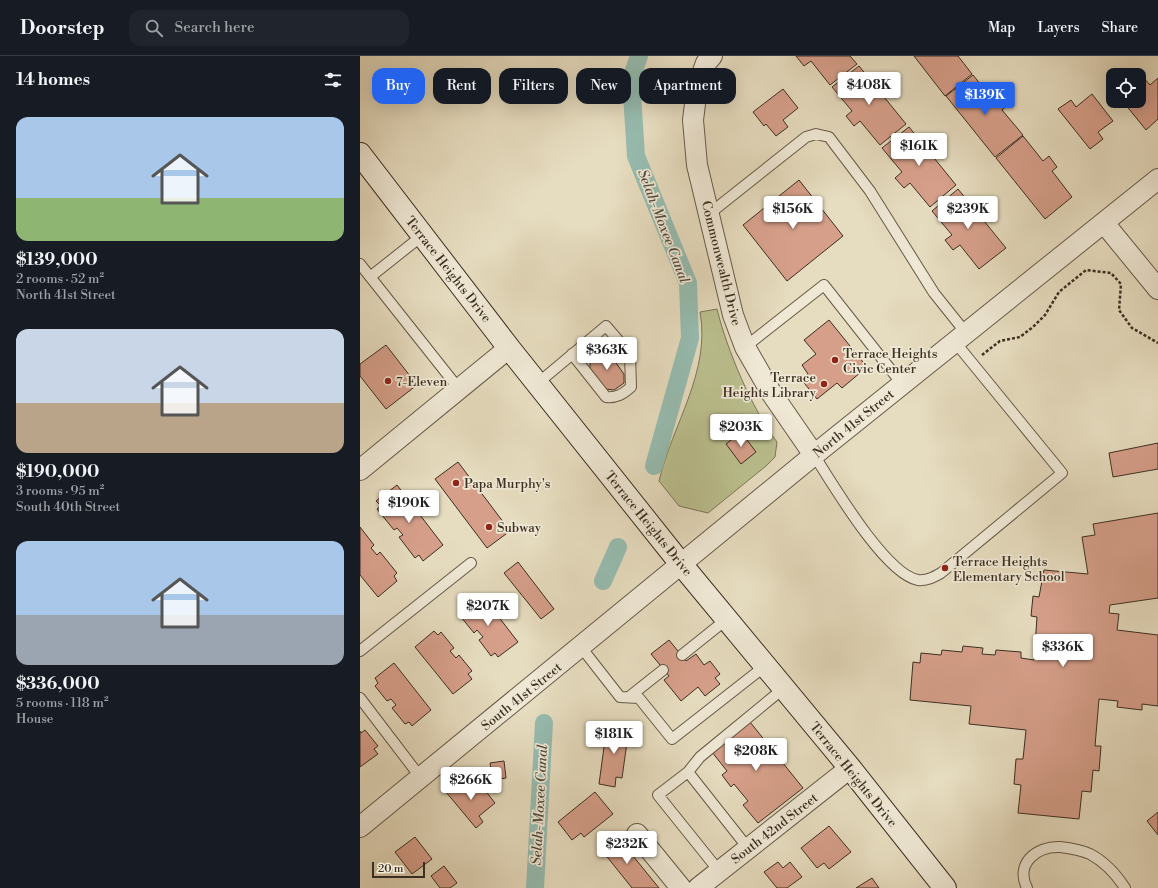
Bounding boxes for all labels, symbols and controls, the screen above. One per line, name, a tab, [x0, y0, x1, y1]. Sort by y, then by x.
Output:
search box	[129, 10, 409, 46]
text: Doorstep	[20, 16, 105, 40]
icon: search	[143, 17, 165, 39]
text: Search here	[175, 18, 255, 37]
text: Map	[988, 19, 1015, 37]
text: Layers	[1037, 19, 1080, 37]
text: Share	[1102, 19, 1138, 37]
chip: Buy	[372, 68, 425, 104]
chip: Rent	[433, 68, 491, 104]
chip: Filters	[499, 68, 568, 104]
chip: New	[576, 68, 631, 104]
chip: Apartment	[639, 68, 736, 104]
map controls	[1106, 68, 1146, 108]
button: locate	[1106, 68, 1146, 108]
text: 14 homes	[16, 69, 90, 91]
icon: filters	[322, 69, 344, 91]
pin: $408K	[841, 72, 897, 106]
text: $408K	[847, 77, 891, 93]
pin: $139K	[957, 82, 1013, 116]
text: $139K	[965, 87, 1005, 103]
pin: $161K	[891, 133, 947, 167]
text: $161K	[900, 138, 938, 154]
icon: home	[144, 143, 216, 215]
water label: Selah-Moxee Canal	[633, 167, 693, 286]
pin: $156K	[765, 196, 821, 230]
pin: $239K	[940, 196, 996, 230]
street label: Commonwealth Drive	[698, 199, 744, 328]
text: $156K	[773, 201, 813, 217]
text: $239K	[947, 201, 989, 217]
street label: Terrace Heights Drive	[402, 213, 495, 326]
text: $139,000	[16, 249, 98, 271]
text: 2 rooms · 52 m²	[16, 271, 104, 287]
text: North 41st Street	[16, 287, 116, 303]
pin: $363K	[579, 337, 635, 371]
text: $363K	[586, 342, 628, 358]
place label: Terrace Heights Civic Center	[843, 346, 938, 377]
icon: home	[144, 355, 216, 427]
marker: Terrace Heights Civic Center	[830, 355, 840, 365]
place label: Terrace Heights Library	[722, 370, 817, 401]
place label: 7-Eleven	[396, 374, 447, 390]
marker: 7-Eleven	[383, 376, 393, 386]
marker: Terrace Heights Library	[819, 379, 829, 389]
street label: North 41st Street	[810, 386, 898, 461]
pin: $203K	[713, 414, 769, 448]
text: $203K	[719, 419, 763, 435]
text: $190,000	[16, 461, 99, 483]
street label: Terrace Heights Drive	[601, 468, 696, 580]
place label: Papa Murphy's	[464, 476, 551, 492]
marker: Papa Murphy's	[451, 478, 461, 488]
text: 3 rooms · 95 m²	[16, 483, 104, 499]
pin: $190K	[381, 490, 437, 524]
text: $190K	[388, 495, 430, 511]
text: South 40th Street	[16, 499, 120, 515]
place label: Subway	[497, 520, 542, 536]
marker: Subway	[484, 522, 494, 532]
place label: Terrace Heights Elementary School	[953, 554, 1065, 585]
marker: Terrace Heights Elementary School	[940, 563, 950, 573]
icon: home	[144, 567, 216, 639]
pin: $207K	[460, 593, 516, 627]
text: $207K	[466, 598, 510, 614]
pin: $336K	[1035, 634, 1091, 668]
text: $336K	[1042, 639, 1084, 655]
street label: South 41st Street	[478, 659, 565, 734]
text: $336,000	[16, 673, 100, 695]
text: 5 rooms · 118 m²	[16, 695, 108, 711]
text: House	[16, 711, 53, 727]
street label: Terrace Heights Drive	[806, 719, 901, 831]
pin: $181K	[586, 721, 642, 755]
text: $181K	[595, 726, 633, 742]
pin: $208K	[728, 738, 784, 772]
text: $208K	[734, 743, 778, 759]
water label: Selah-Moxee Canal	[528, 744, 552, 866]
pin: $266K	[443, 767, 499, 801]
text: $266K	[450, 772, 492, 788]
street label: South 42nd Street	[728, 790, 821, 868]
pin: $232K	[599, 831, 655, 865]
text: $232K	[606, 836, 648, 852]
scale bar	[372, 860, 425, 879]
text: 20 m	[378, 862, 403, 876]

